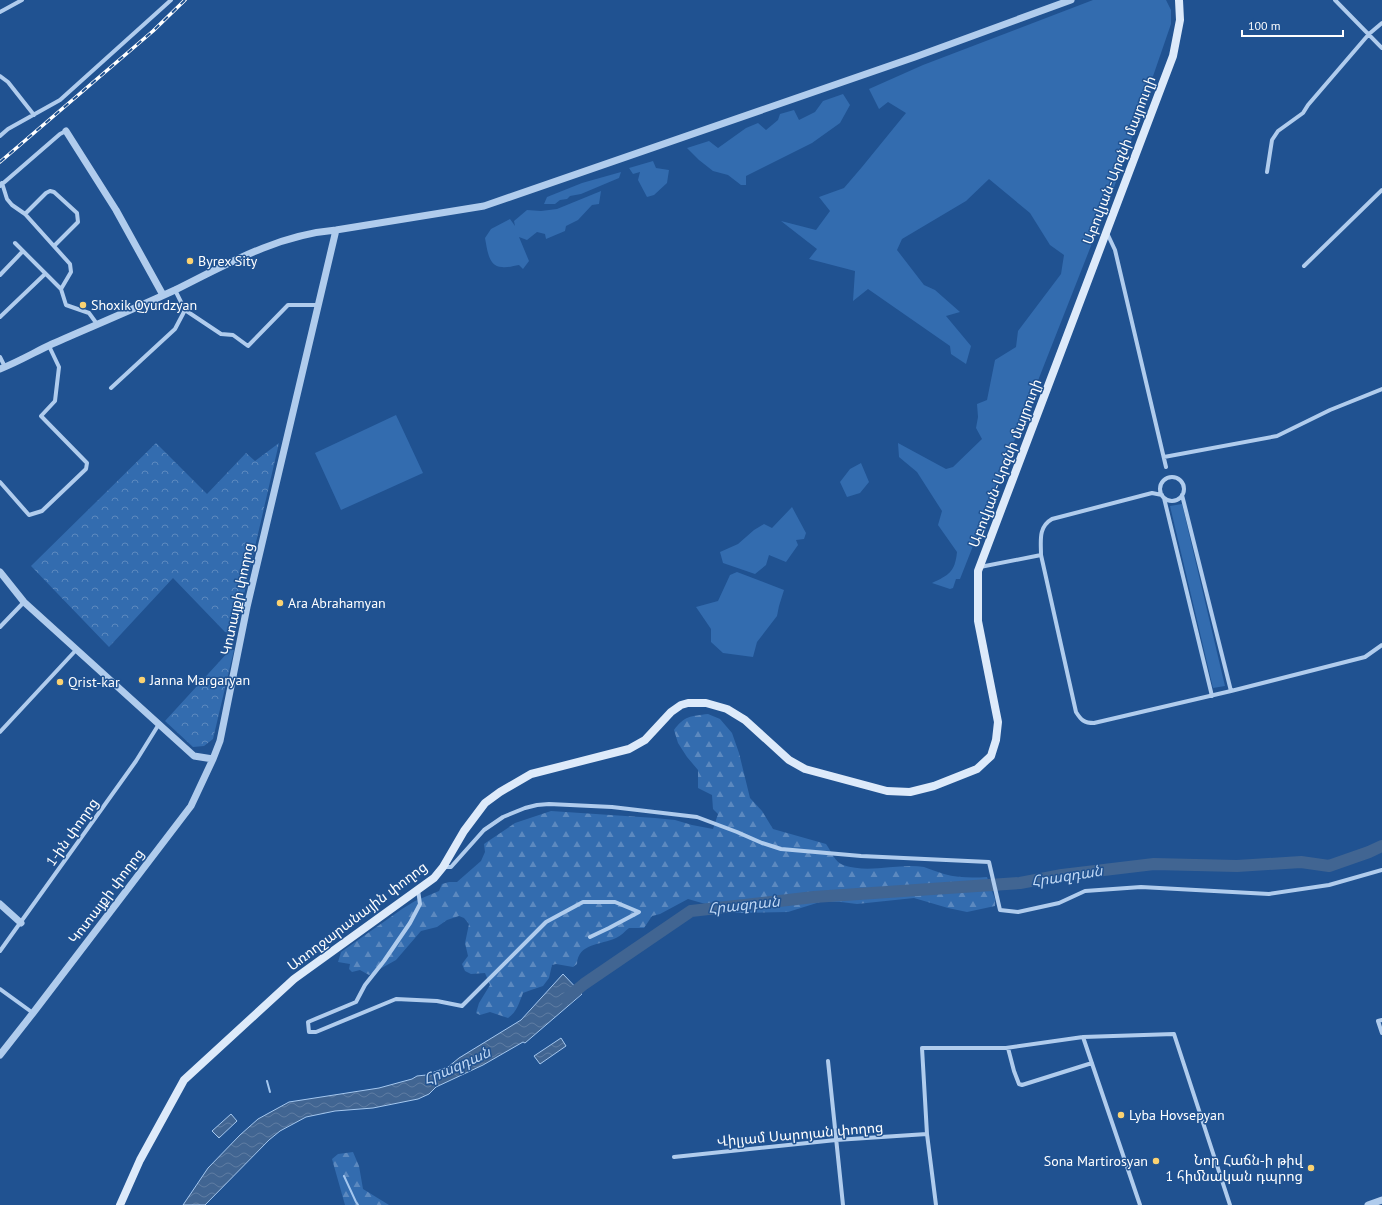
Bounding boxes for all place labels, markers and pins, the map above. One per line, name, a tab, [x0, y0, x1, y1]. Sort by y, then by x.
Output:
place label: Byrex Sity	[198, 252, 258, 270]
marker: Byrex Sity	[185, 256, 195, 266]
place label: Shoxik Qyurdzyan	[91, 296, 197, 314]
marker: Shoxik Qyurdzyan	[78, 300, 88, 310]
place label: Ara Abrahamyan	[288, 594, 386, 612]
marker: Ara Abrahamyan	[275, 598, 285, 608]
place label: Janna Margaryan	[149, 671, 250, 689]
place label: Qrist-kar	[68, 673, 120, 691]
marker: Janna Margaryan	[137, 675, 147, 685]
marker: Qrist-kar	[55, 677, 65, 687]
place label: Lyba Hovsepyan	[1129, 1106, 1225, 1124]
marker: Lyba Hovsepyan	[1116, 1110, 1126, 1120]
place label: Նոր Հաճն-ի թիվ 1 հիմնական դպրոց	[1165, 1151, 1304, 1185]
place label: Sona Martirosyan	[1044, 1152, 1148, 1170]
marker: Sona Martirosyan	[1151, 1156, 1161, 1166]
marker: Նոր Հաճն-ի թիվ 1 հիմնական դպրոց	[1306, 1163, 1316, 1173]

